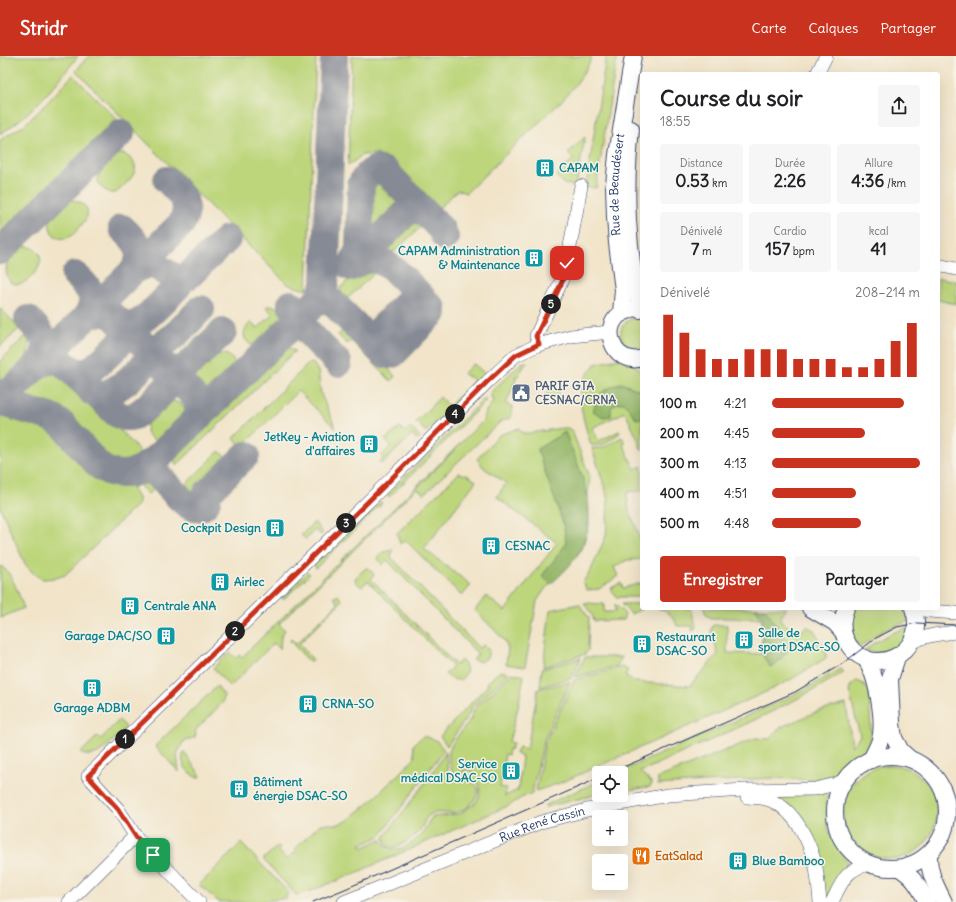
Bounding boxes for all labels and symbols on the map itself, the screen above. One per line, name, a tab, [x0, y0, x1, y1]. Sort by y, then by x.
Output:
street label: Rue de Beaudésert	[606, 132, 627, 236]
building icon: CAPAM	[534, 157, 556, 179]
place label: CAPAM	[559, 160, 599, 175]
place label: CAPAM Administration & Maintenance	[398, 243, 521, 272]
pin	[550, 246, 584, 280]
building icon: CAPAM Administration & Maintenance	[523, 247, 545, 269]
pin: 5	[541, 294, 561, 314]
place label: PARIF GTA CESNAC/CRNA	[535, 378, 617, 407]
public building icon: PARIF GTA CESNAC/CRNA	[510, 382, 532, 404]
pin: 4	[445, 404, 465, 424]
place label: JetKey - Aviation d'affaires	[264, 429, 356, 458]
building icon: JetKey - Aviation d'affaires	[358, 433, 380, 455]
pin: 3	[336, 513, 356, 533]
building icon: Cockpit Design	[264, 517, 286, 539]
place label: Cockpit Design	[181, 520, 261, 536]
building icon: CESNAC	[480, 535, 502, 557]
place label: CESNAC	[505, 538, 550, 553]
building icon: Airlec	[209, 571, 231, 593]
place label: Airlec	[234, 574, 265, 589]
building icon: Centrale ANA	[119, 595, 141, 617]
place label: Centrale ANA	[144, 598, 217, 613]
pin: 2	[225, 621, 245, 641]
building icon: Garage DAC/SO	[155, 625, 177, 647]
place label: Salle de sport DSAC-SO	[758, 625, 840, 655]
place label: Garage DAC/SO	[64, 628, 152, 644]
place label: Restaurant DSAC-SO	[656, 629, 717, 658]
building icon: Salle de sport DSAC-SO	[733, 629, 755, 651]
building icon: Restaurant DSAC-SO	[631, 633, 653, 655]
building icon: Garage ADBM	[81, 677, 103, 699]
building icon: CRNA-SO	[297, 693, 319, 715]
place label: CRNA-SO	[322, 696, 374, 711]
place label: Garage ADBM	[54, 700, 130, 716]
pin: 1	[115, 729, 135, 749]
place label: Service médical DSAC-SO	[401, 756, 498, 785]
building icon: Service médical DSAC-SO	[500, 760, 522, 782]
place label: Bâtiment énergie DSAC-SO	[253, 774, 348, 804]
building icon: Bâtiment énergie DSAC-SO	[228, 778, 250, 800]
street label: Rue René Cassin	[497, 803, 586, 845]
pin	[136, 838, 170, 872]
restaurant icon: EatSalad	[630, 845, 652, 867]
place label: EatSalad	[655, 848, 703, 863]
building icon: Blue Bamboo	[727, 850, 749, 872]
place label: Blue Bamboo	[752, 853, 824, 868]

